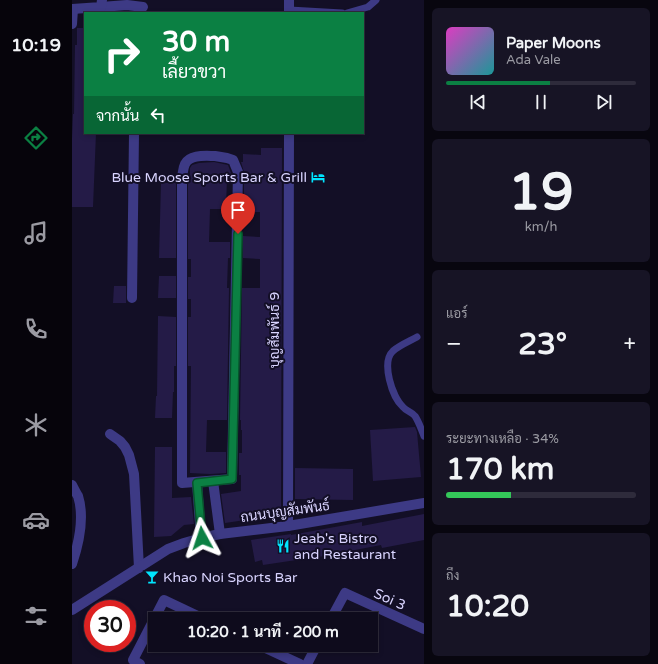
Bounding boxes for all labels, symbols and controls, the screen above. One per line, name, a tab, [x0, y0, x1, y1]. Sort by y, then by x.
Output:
text: 30 m	[162, 25, 230, 59]
icon: right	[96, 28, 148, 80]
text: 10:19	[11, 34, 61, 56]
text: Paper Moons	[506, 34, 601, 52]
text: Ada Vale	[506, 52, 561, 68]
text: เลี้ยวขวา	[162, 61, 226, 83]
icon: previous	[467, 91, 489, 113]
icon: pause	[530, 91, 552, 113]
icon: next	[593, 91, 615, 113]
icon: left	[147, 104, 169, 126]
text: จากนั้น	[96, 107, 139, 125]
icon: directions	[22, 124, 50, 152]
text: 19	[508, 161, 574, 224]
place label: Blue Moose Sports Bar & Grill	[111, 169, 307, 186]
hotel icon: Blue Moose Sports Bar & Grill	[310, 169, 326, 185]
pin	[221, 193, 255, 234]
icon: arrive	[227, 199, 249, 221]
icon: music	[22, 219, 50, 247]
text: km/h	[525, 219, 557, 235]
street label: บุญสัมพันธ์ 9	[265, 292, 284, 368]
text: แอร์	[446, 306, 467, 322]
icon: phone	[22, 315, 50, 343]
text: 23°	[518, 326, 567, 363]
text: −	[446, 331, 462, 357]
text: +	[624, 331, 636, 357]
icon: climate	[22, 411, 50, 439]
text: ระยะทางเหลือ · 34%	[446, 431, 559, 447]
text: 170 km	[446, 451, 554, 488]
street label: ถนนบุญสัมพันธ์	[239, 496, 331, 527]
icon: car	[22, 506, 50, 534]
position arrow	[181, 517, 223, 559]
place label: Jeab's Bistro and Restaurant	[294, 530, 397, 563]
restaurant icon: Jeab's Bistro and Restaurant	[275, 538, 291, 554]
text: ถึง	[446, 568, 459, 584]
bar icon: Khao Noi Sports Bar	[144, 569, 160, 585]
place label: Khao Noi Sports Bar	[163, 569, 298, 586]
street label: Soi 3	[371, 585, 408, 614]
text: 10:20	[446, 588, 529, 625]
speed limit sign: 30	[84, 600, 136, 652]
icon: filters	[22, 602, 50, 630]
text: 10:20 · 1 นาที · 200 m	[187, 623, 339, 641]

